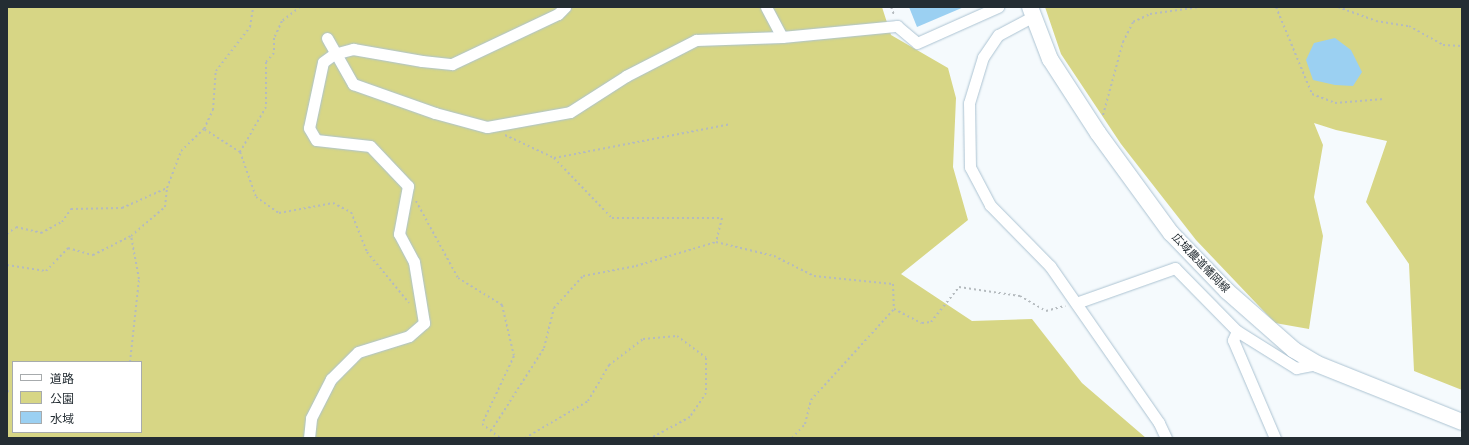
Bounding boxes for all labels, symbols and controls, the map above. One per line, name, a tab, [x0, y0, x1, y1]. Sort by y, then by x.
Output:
street label: 広域農道幡岡線	[1170, 231, 1232, 295]
legend	[12, 361, 142, 433]
text: 道路	[50, 371, 74, 386]
text: 公園	[50, 391, 74, 406]
text: 水域	[50, 411, 74, 426]

